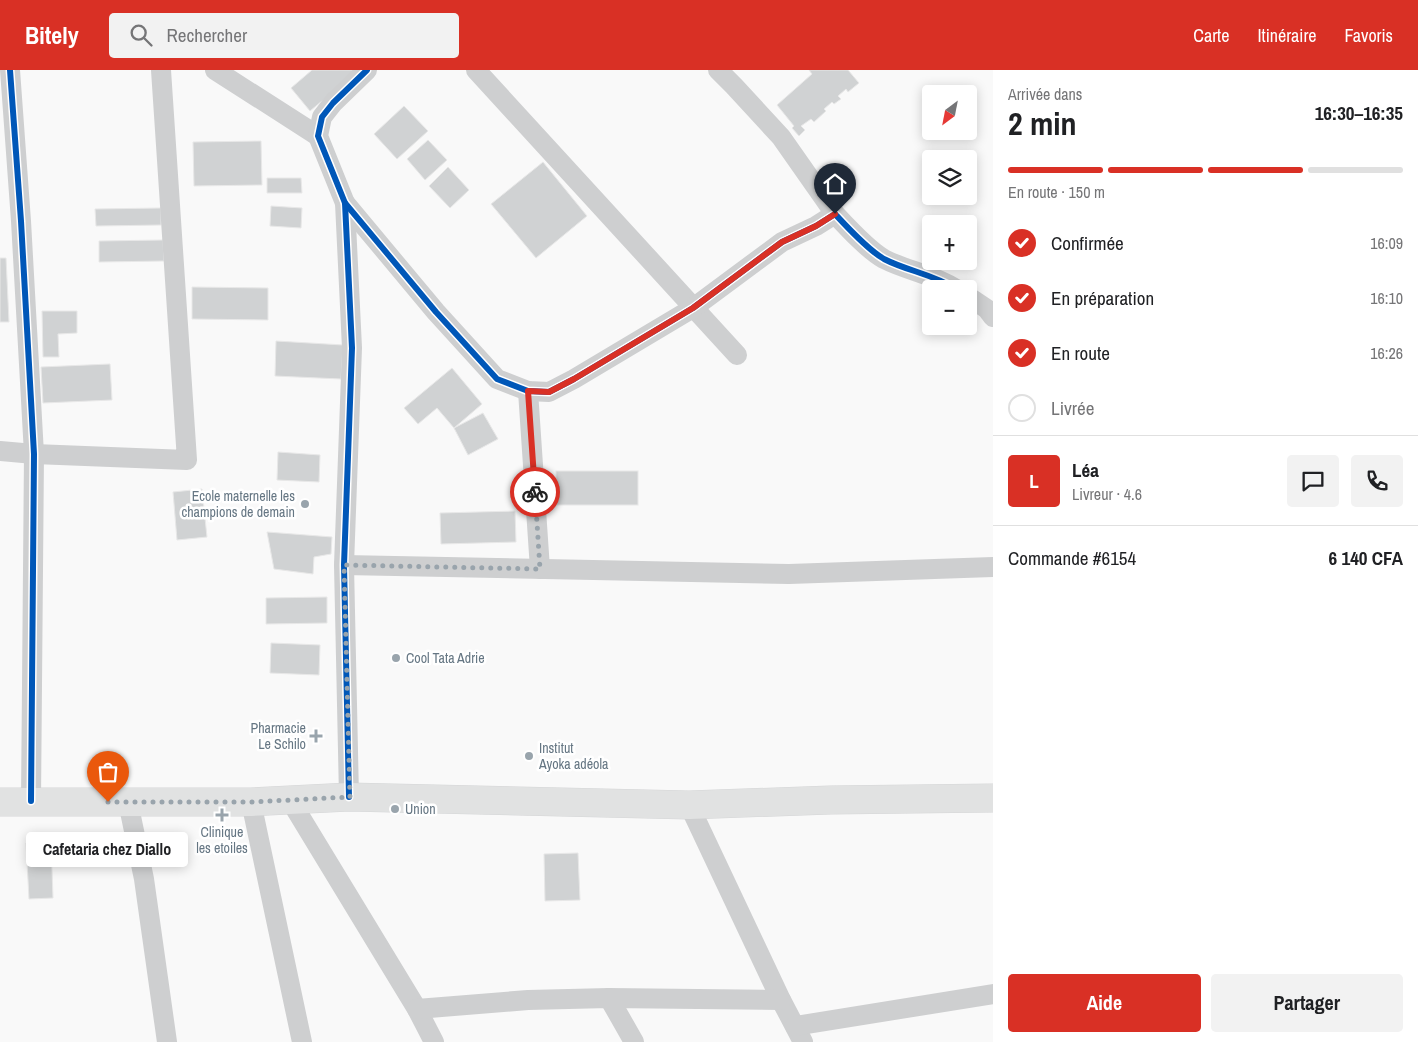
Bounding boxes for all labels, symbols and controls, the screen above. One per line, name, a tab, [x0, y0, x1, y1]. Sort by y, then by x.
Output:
search box	[109, 13, 459, 58]
text: Bitely	[25, 19, 79, 51]
icon: search	[127, 21, 155, 49]
text: Rechercher	[167, 22, 247, 48]
text: Carte	[1193, 23, 1229, 48]
text: Itinéraire	[1257, 23, 1317, 48]
text: Favoris	[1345, 23, 1393, 48]
text: Arrivée dans	[1008, 83, 1082, 105]
north arrow	[922, 85, 978, 140]
map controls	[922, 85, 977, 335]
text: 16:30–16:35	[1315, 100, 1403, 126]
text: 2 min	[1008, 102, 1077, 145]
button: layers	[922, 150, 977, 205]
pin	[814, 163, 856, 214]
icon: home	[821, 170, 849, 198]
text: En route · 150 m	[1008, 181, 1105, 203]
button: +	[922, 215, 977, 270]
icon: check	[1008, 229, 1036, 257]
text: Confirmée	[1051, 230, 1124, 256]
text: 16:09	[1370, 232, 1403, 254]
button: −	[922, 280, 977, 335]
icon: check	[1008, 284, 1036, 312]
text: En préparation	[1051, 285, 1154, 311]
text: 16:10	[1370, 287, 1403, 309]
icon: check	[1008, 339, 1036, 367]
text: En route	[1051, 340, 1110, 366]
text: 16:26	[1370, 342, 1403, 364]
text: Livrée	[1051, 395, 1094, 421]
button: chat	[1287, 455, 1339, 507]
button: phone	[1351, 455, 1403, 507]
text: Léa	[1072, 457, 1099, 483]
courier	[510, 467, 560, 517]
text: L	[1029, 468, 1039, 494]
icon: bike	[521, 478, 549, 506]
text: Livreur · 4.6	[1072, 483, 1142, 505]
place label: Ecole maternelle les champions de demain	[181, 487, 295, 521]
marker: Ecole maternelle les champions de demain	[299, 498, 311, 510]
text: Commande #6154	[1008, 545, 1136, 571]
text: 6 140 CFA	[1329, 545, 1403, 571]
place label: Cool Tata Adrie	[406, 649, 485, 667]
marker: Cool Tata Adrie	[390, 652, 402, 664]
place label: Pharmacie Le Schilo	[250, 719, 306, 753]
marker: Pharmacie Le Schilo	[310, 730, 322, 742]
place label: Institut Ayoka adéola	[538, 739, 609, 773]
marker: Institut Ayoka adéola	[523, 750, 535, 762]
pin	[87, 751, 129, 802]
icon: bag	[94, 758, 122, 786]
place label: Union	[405, 800, 436, 818]
marker: Union	[389, 803, 401, 815]
marker: Clinique les etoiles	[215, 808, 229, 822]
place label: Clinique les etoiles	[196, 823, 248, 857]
callout: Cafetaria chez Diallo	[27, 832, 189, 867]
text: Cafetaria chez Diallo	[43, 838, 171, 860]
button: Aide	[1008, 974, 1201, 1032]
button: Partager	[1211, 974, 1403, 1032]

